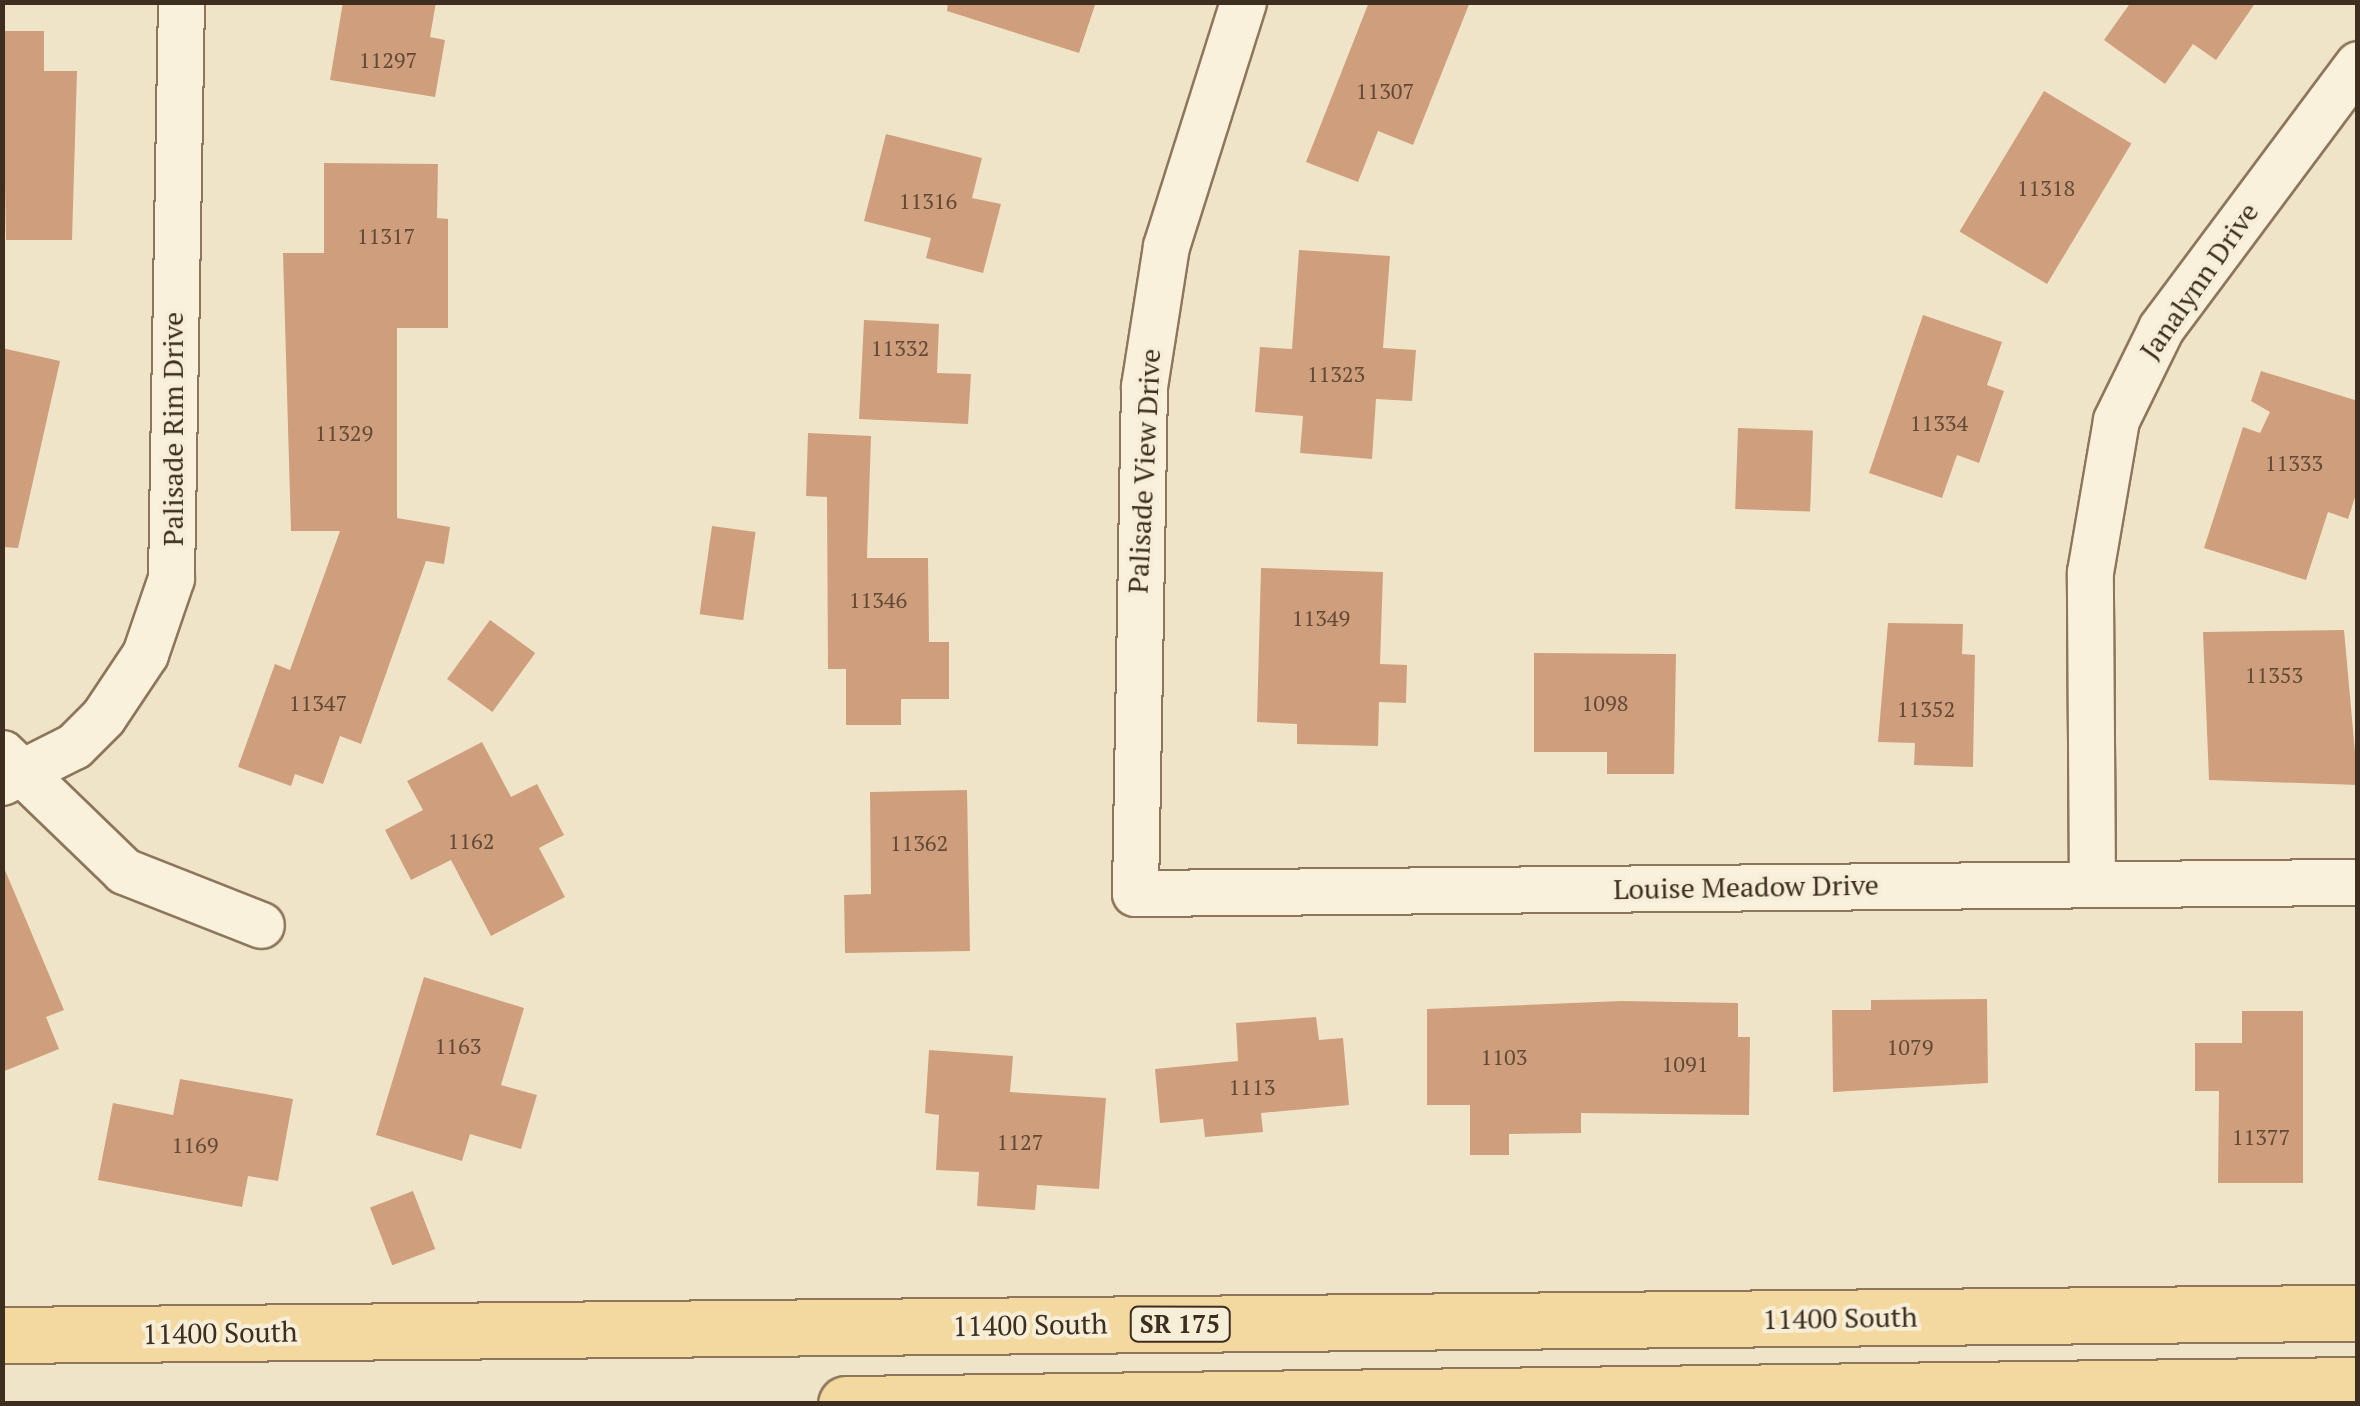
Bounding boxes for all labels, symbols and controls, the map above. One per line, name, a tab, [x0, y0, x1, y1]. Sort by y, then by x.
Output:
house number: 11297	[359, 47, 417, 73]
house number: 11307	[1356, 78, 1414, 104]
house number: 11318	[2017, 175, 2075, 201]
house number: 11316	[899, 188, 957, 214]
street label: Janalynn Drive	[2133, 196, 2265, 366]
house number: 11317	[357, 223, 415, 249]
street label: Palisade Rim Drive	[156, 312, 190, 546]
house number: 11332	[871, 335, 929, 361]
street label: Palisade View Drive	[1121, 347, 1167, 595]
house number: 11323	[1307, 361, 1365, 387]
house number: 11334	[1910, 410, 1968, 436]
house number: 11329	[315, 420, 373, 446]
house number: 11333	[2265, 450, 2323, 476]
house number: 11346	[849, 587, 907, 613]
house number: 11349	[1292, 605, 1350, 631]
house number: 11353	[2245, 662, 2303, 688]
house number: 11347	[289, 690, 347, 716]
house number: 1098	[1582, 690, 1628, 716]
house number: 11352	[1897, 696, 1955, 722]
house number: 1162	[448, 828, 494, 854]
house number: 11362	[890, 830, 948, 856]
street label: Louise Meadow Drive	[1613, 868, 1879, 906]
house number: 1163	[435, 1033, 481, 1059]
house number: 1079	[1887, 1034, 1933, 1060]
house number: 1103	[1481, 1044, 1527, 1070]
house number: 1091	[1662, 1051, 1708, 1077]
house number: 1113	[1229, 1074, 1275, 1100]
house number: 11377	[2232, 1124, 2290, 1150]
house number: 1127	[997, 1129, 1043, 1155]
house number: 1169	[172, 1132, 218, 1158]
street label: 11400 South	[1762, 1300, 1918, 1336]
road number: SR 175	[1128, 1304, 1232, 1344]
street label: 11400 South	[952, 1307, 1108, 1343]
street label: 11400 South	[142, 1315, 298, 1351]

